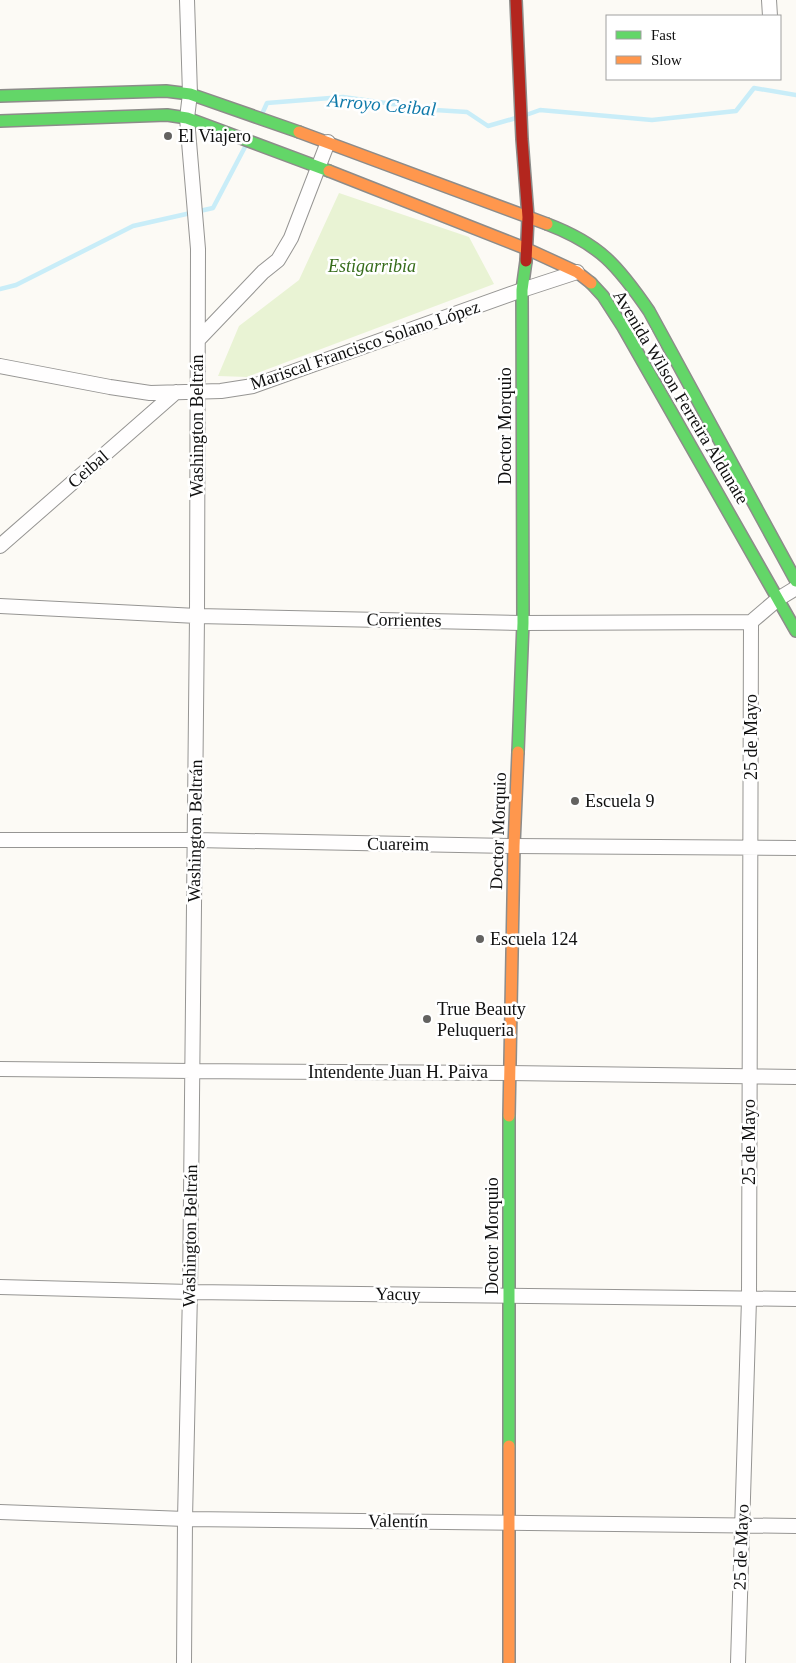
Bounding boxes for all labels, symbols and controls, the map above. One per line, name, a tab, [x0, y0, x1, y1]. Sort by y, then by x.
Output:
legend	[606, 15, 781, 80]
text: Fast	[651, 27, 677, 43]
text: Slow	[651, 52, 682, 68]
water label: Arroyo Ceibal	[325, 89, 437, 120]
place label: El Viajero	[178, 126, 251, 146]
marker: El Viajero	[162, 130, 174, 142]
park label: Estigarribia	[327, 256, 416, 276]
street label: Avenida Wilson Ferreira Aldunate	[609, 286, 753, 508]
street label: Mariscal Francisco Solano López	[248, 296, 482, 394]
street label: Washington Beltrán	[187, 354, 207, 498]
street label: Doctor Morquio	[495, 367, 515, 485]
street label: Ceibal	[64, 446, 112, 492]
street label: Corrientes	[366, 609, 442, 631]
street label: 25 de Mayo	[741, 694, 761, 780]
street label: Washington Beltrán	[184, 759, 206, 903]
street label: Doctor Morquio	[486, 772, 510, 890]
place label: Escuela 9	[585, 791, 654, 811]
marker: Escuela 9	[569, 795, 581, 807]
street label: Cuareim	[367, 833, 429, 855]
place label: Escuela 124	[490, 929, 577, 949]
marker: Escuela 124	[474, 933, 486, 945]
place label: True Beauty Peluqueria	[437, 999, 526, 1040]
marker: True Beauty Peluqueria	[421, 1013, 433, 1025]
street label: Intendente Juan H. Paiva	[308, 1062, 488, 1082]
street label: 25 de Mayo	[739, 1099, 759, 1185]
street label: Washington Beltrán	[179, 1164, 201, 1308]
street label: Doctor Morquio	[482, 1177, 502, 1295]
street label: Yacuy	[375, 1284, 421, 1304]
street label: 25 de Mayo	[730, 1504, 752, 1590]
street label: Valentín	[368, 1510, 428, 1532]

